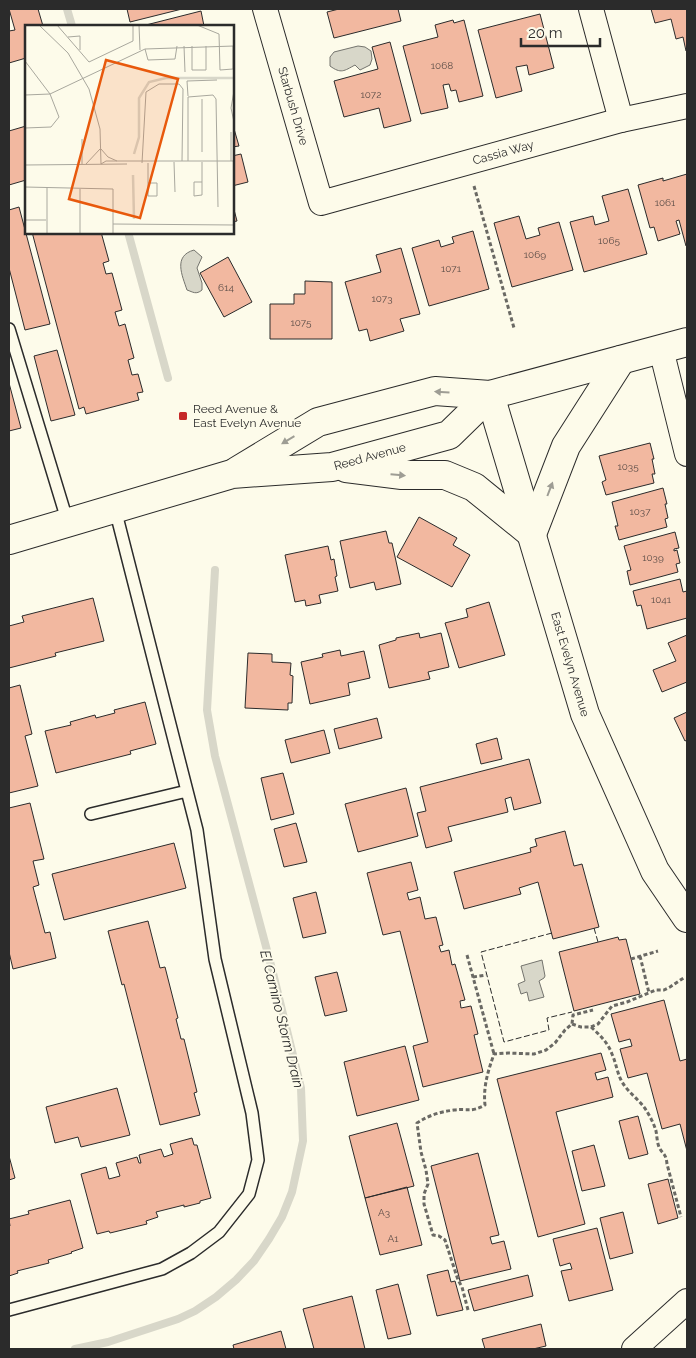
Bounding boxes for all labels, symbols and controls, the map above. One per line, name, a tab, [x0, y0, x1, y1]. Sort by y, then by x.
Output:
scale bar	[521, 15, 600, 47]
text: 20 m	[528, 24, 563, 42]
inset map	[25, 25, 234, 234]
house number: 1068	[431, 60, 453, 71]
street label: Starbush Drive	[275, 65, 311, 147]
house number: 1072	[361, 89, 381, 100]
street label: Cassia Way	[471, 137, 536, 168]
house number: 1061	[655, 197, 676, 208]
house number: 1065	[598, 235, 620, 246]
house number: 1069	[524, 249, 546, 260]
house number: 1071	[441, 263, 462, 274]
house number: 614	[218, 282, 234, 293]
house number: 1073	[371, 293, 393, 304]
house number: 1075	[291, 317, 312, 328]
one-way arrow	[434, 387, 450, 395]
place label: Reed Avenue & East Evelyn Avenue	[193, 402, 301, 430]
marker: Reed Avenue & East Evelyn Avenue	[177, 410, 189, 422]
one-way arrow	[282, 435, 295, 444]
street label: Reed Avenue	[332, 440, 407, 473]
house number: 1035	[617, 461, 639, 472]
one-way arrow	[390, 471, 406, 479]
one-way arrow	[546, 481, 554, 496]
house number: 1037	[629, 506, 651, 517]
house number: 1039	[642, 552, 664, 563]
house number: 1041	[651, 594, 672, 605]
street label: East Evelyn Avenue	[548, 610, 592, 718]
water label: El Camino Storm Drain	[257, 948, 307, 1090]
house number: A3	[378, 1207, 390, 1218]
house number: A1	[387, 1233, 399, 1244]

